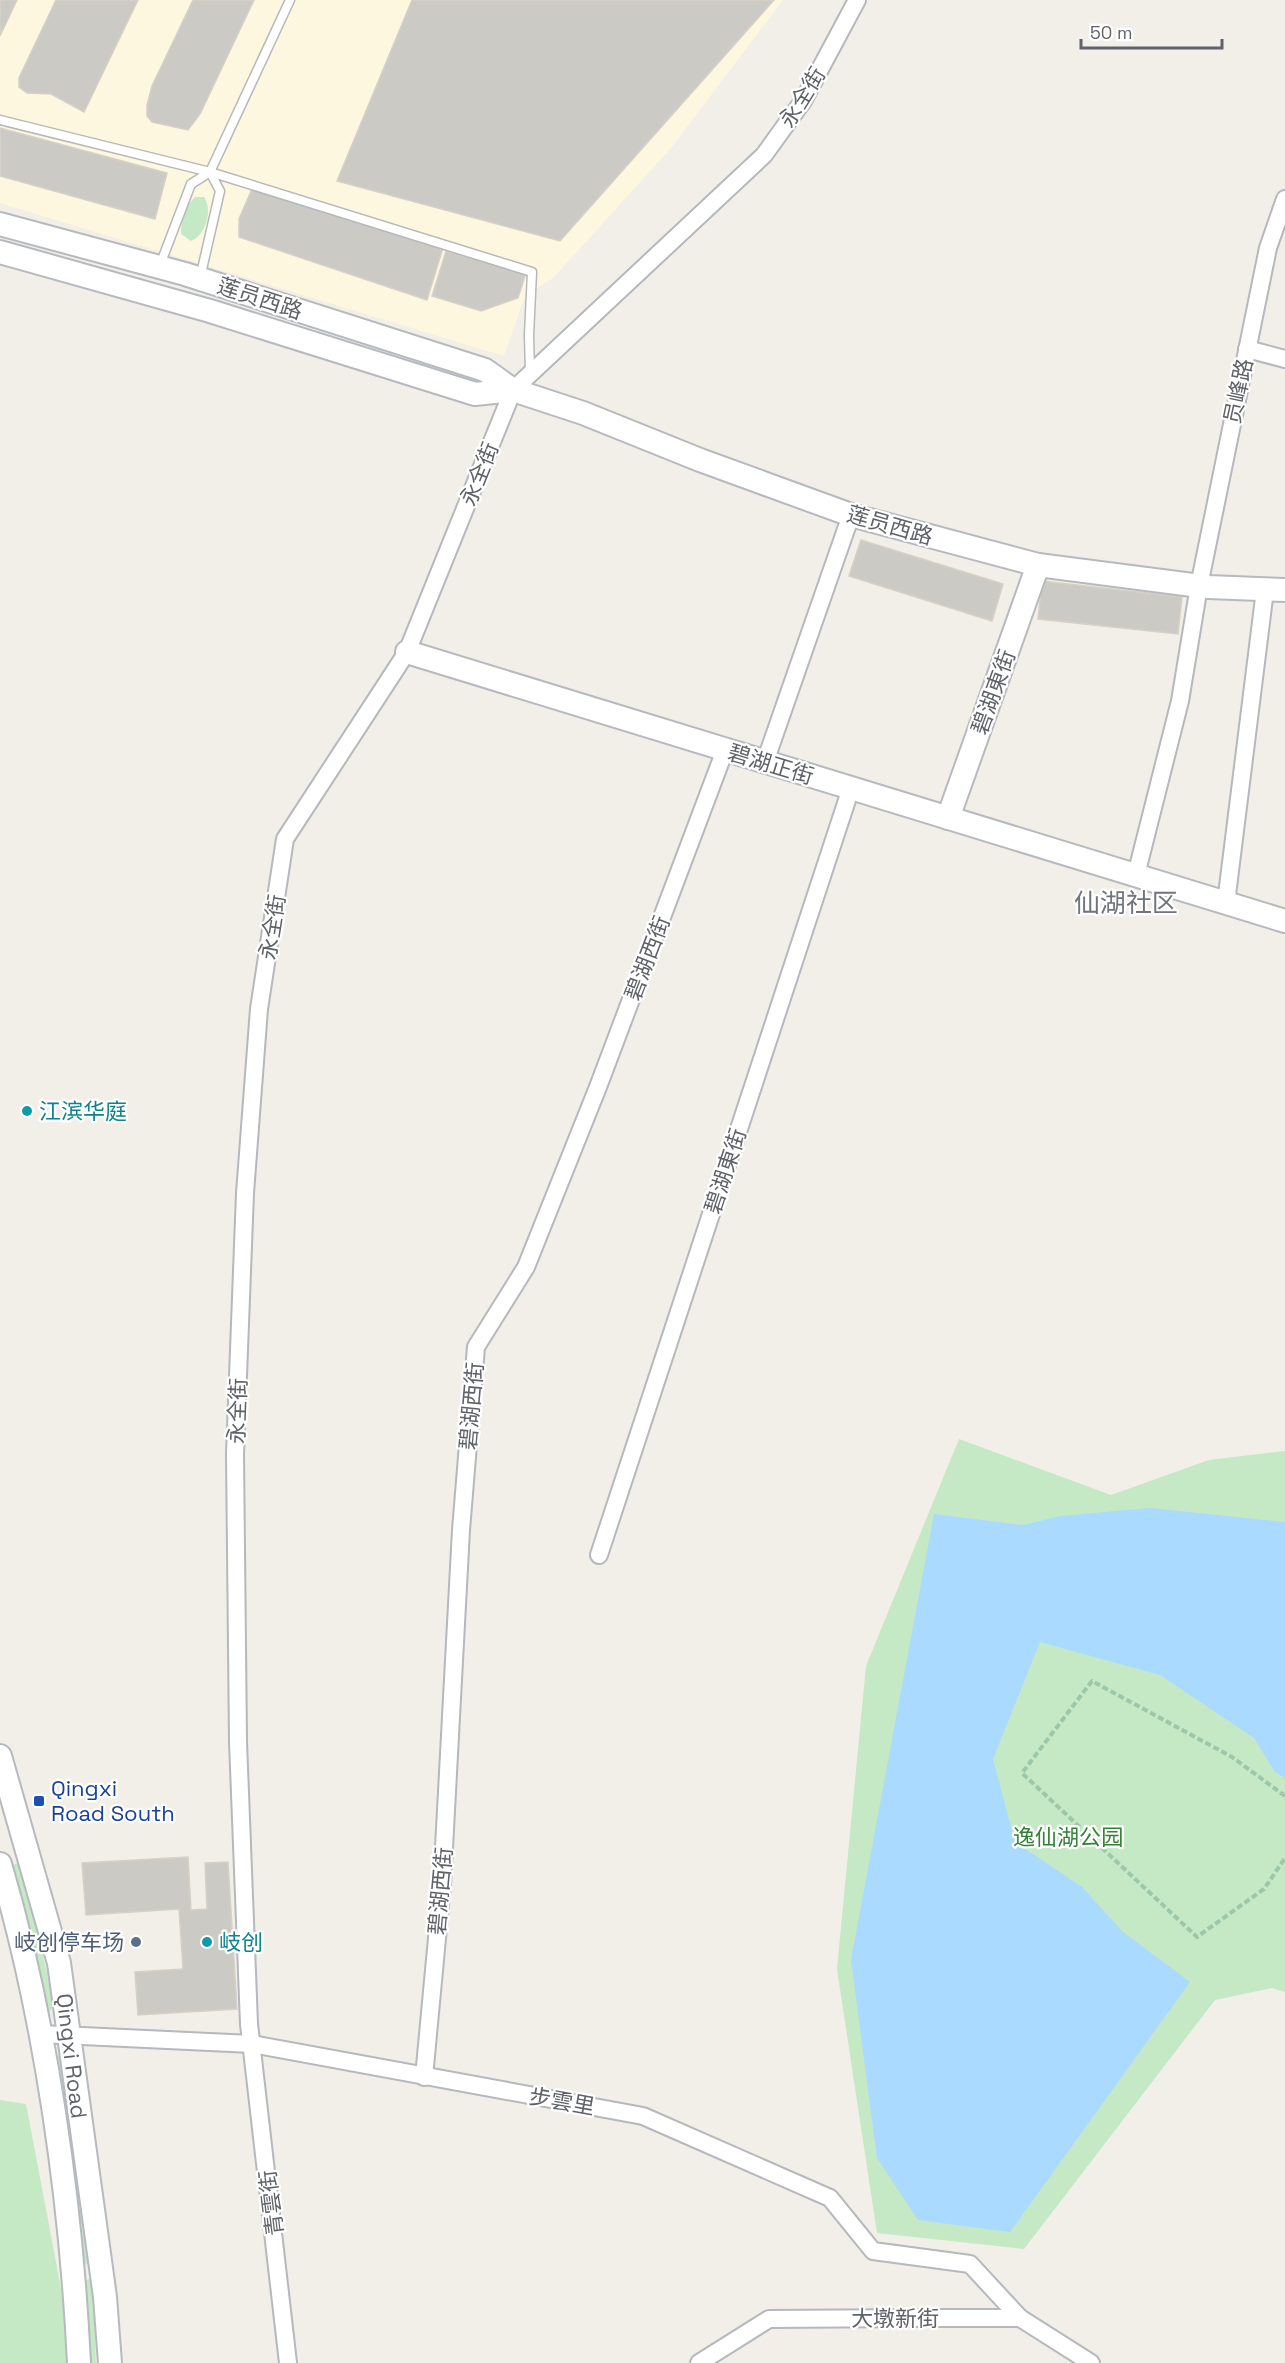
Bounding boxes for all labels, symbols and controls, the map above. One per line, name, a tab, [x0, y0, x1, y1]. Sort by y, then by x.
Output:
scale bar	[1081, 12, 1222, 50]
text: 50 m	[1090, 21, 1132, 44]
street label: 永全街	[773, 62, 831, 132]
street label: 莲员西路	[214, 271, 306, 325]
street label: 员峰路	[1217, 356, 1259, 426]
street label: 永全街	[454, 438, 504, 510]
street label: 莲员西路	[844, 499, 936, 551]
street label: 碧湖東街	[965, 646, 1021, 738]
street label: 碧湖正街	[725, 738, 817, 790]
district label: 仙湖社区	[1074, 886, 1178, 920]
street label: 永全街	[253, 892, 291, 962]
street label: 碧湖西街	[618, 912, 676, 1004]
place label: 江滨华庭	[39, 1097, 127, 1125]
marker: 江滨华庭	[20, 1104, 34, 1118]
street label: 碧湖東街	[698, 1125, 752, 1217]
street label: 碧湖西街	[453, 1361, 489, 1451]
street label: 永全街	[222, 1378, 252, 1444]
place label: Qingxi Road South	[51, 1774, 175, 1827]
marker: Qingxi Road South	[32, 1794, 46, 1808]
park label: 逸仙湖公园	[1013, 1823, 1123, 1851]
street label: 碧湖西街	[422, 1846, 458, 1936]
place label: 岐创停车场	[14, 1928, 124, 1956]
place label: 岐创	[219, 1928, 263, 1956]
marker: 岐创停车场	[129, 1935, 143, 1949]
marker: 岐创	[200, 1935, 214, 1949]
street label: Qingxi Road	[50, 1992, 94, 2120]
street label: 步雲里	[527, 2081, 597, 2121]
street label: 青雲街	[253, 2169, 289, 2237]
street label: 大墩新街	[851, 2304, 939, 2332]

